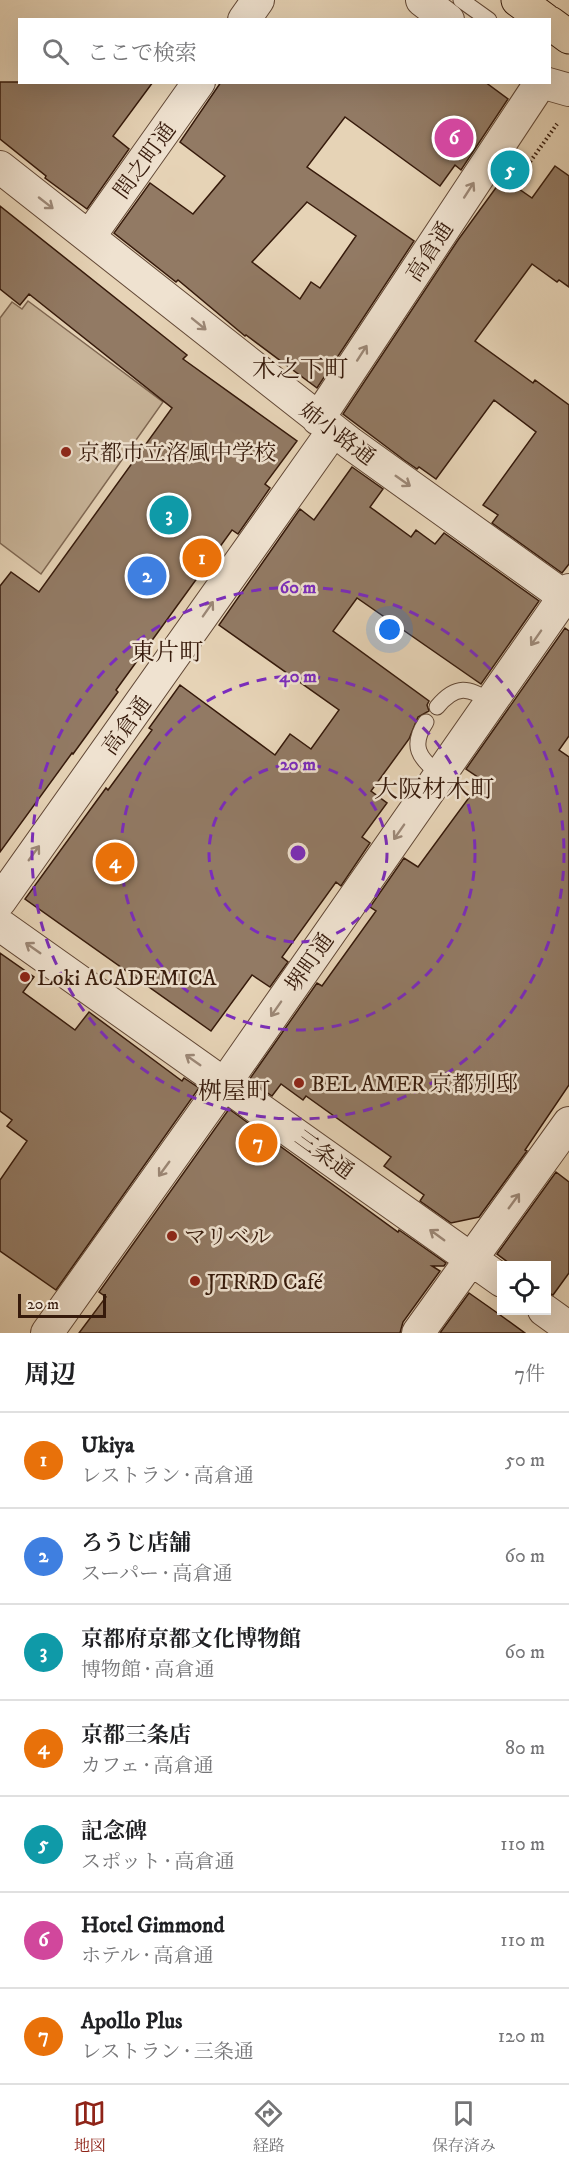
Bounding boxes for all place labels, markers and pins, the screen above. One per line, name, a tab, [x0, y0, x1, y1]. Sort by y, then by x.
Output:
pin: 6	[434, 116, 474, 160]
pin: 5	[490, 148, 530, 192]
place label: 京都市立洛風中学校	[78, 440, 276, 467]
marker: 京都市立洛風中学校	[59, 445, 73, 459]
pin: 3	[150, 492, 188, 538]
pin: 1	[182, 536, 222, 580]
pin: 2	[128, 554, 166, 598]
pin: 4	[96, 840, 134, 884]
centre of rings	[288, 843, 308, 863]
place label: Loki ACADEMICA	[37, 965, 218, 992]
marker: Loki ACADEMICA	[18, 970, 32, 984]
place label: BEL AMER 京都別邸	[311, 1071, 518, 1098]
marker: BEL AMER 京都別邸	[292, 1076, 306, 1090]
pin: 7	[238, 1120, 278, 1166]
place label: マリベル	[184, 1224, 272, 1251]
marker: マリベル	[165, 1229, 179, 1243]
place label: JTRRD Café	[205, 1269, 323, 1296]
marker: JTRRD Café	[188, 1274, 202, 1288]

